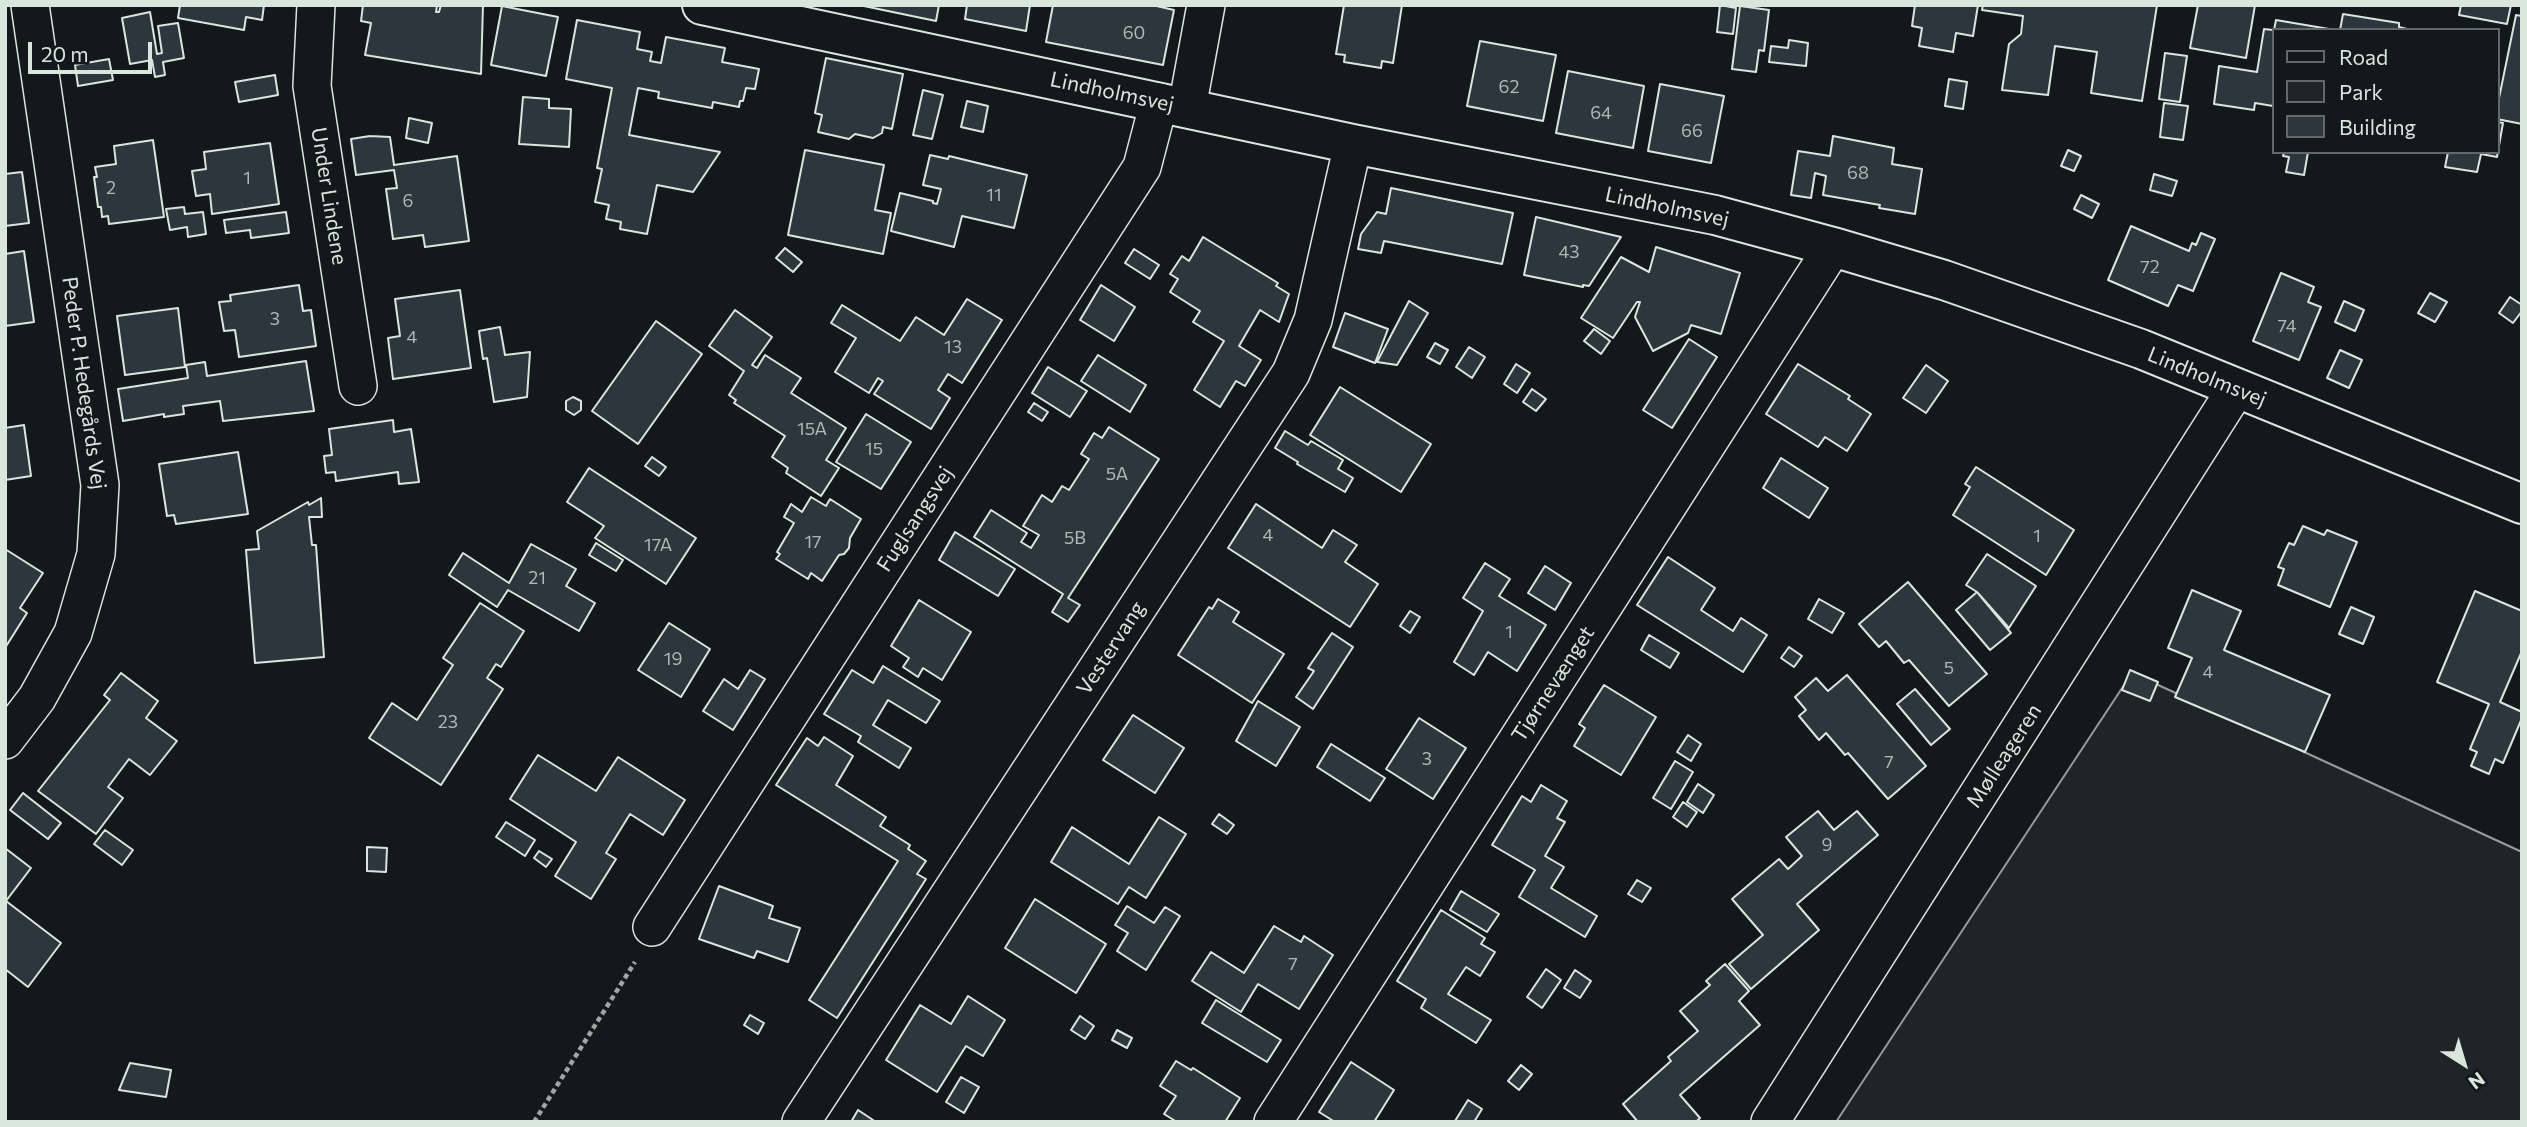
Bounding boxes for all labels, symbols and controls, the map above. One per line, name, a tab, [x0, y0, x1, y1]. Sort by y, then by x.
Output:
house number: 60	[1123, 22, 1145, 44]
scale bar	[32, 28, 156, 72]
legend	[2272, 28, 2499, 154]
text: 20 m	[41, 41, 89, 66]
text: Road	[2339, 44, 2388, 69]
street label: Lindholmsvej	[1048, 67, 1176, 117]
house number: 62	[1499, 76, 1519, 98]
text: Park	[2339, 79, 2383, 104]
house number: 64	[1590, 102, 1612, 124]
text: Building	[2339, 114, 2416, 139]
house number: 66	[1681, 120, 1703, 142]
street label: Under Lindene	[306, 126, 352, 266]
house number: 68	[1847, 162, 1869, 184]
house number: 1	[243, 167, 251, 189]
house number: 2	[106, 177, 116, 199]
street label: Lindholmsvej	[1603, 182, 1731, 232]
house number: 11	[986, 184, 1002, 206]
house number: 6	[403, 190, 413, 212]
house number: 43	[1558, 241, 1580, 263]
house number: 72	[2140, 256, 2160, 278]
street label: Peder P. Hedegårds Vej	[57, 275, 111, 491]
house number: 3	[270, 308, 280, 330]
house number: 74	[2277, 315, 2297, 337]
house number: 4	[407, 326, 417, 348]
house number: 13	[944, 336, 962, 358]
street label: Lindholmsvej	[2144, 342, 2270, 412]
house number: 15A	[797, 418, 827, 440]
house number: 15	[865, 438, 883, 460]
street label: Fuglsangsvej	[872, 462, 958, 576]
house number: 5A	[1106, 463, 1128, 485]
house number: 4	[1263, 524, 1273, 546]
house number: 1	[2033, 525, 2041, 547]
house number: 5B	[1064, 527, 1086, 549]
house number: 17	[804, 531, 822, 553]
house number: 17A	[644, 534, 672, 556]
house number: 21	[528, 567, 546, 589]
street label: Vestervang	[1071, 597, 1151, 699]
house number: 1	[1505, 621, 1513, 643]
street label: Tjørnevænget	[1506, 621, 1600, 747]
house number: 19	[664, 648, 682, 670]
house number: 5	[1944, 657, 1954, 679]
house number: 4	[2203, 661, 2213, 683]
street label: Mølleageren	[1961, 699, 2047, 813]
house number: 23	[438, 711, 458, 733]
house number: 3	[1422, 748, 1432, 770]
house number: 7	[1884, 751, 1894, 773]
house number: 9	[1822, 834, 1832, 856]
house number: 7	[1288, 953, 1298, 975]
north arrow	[2429, 1029, 2499, 1099]
text: N	[2464, 1068, 2490, 1095]

